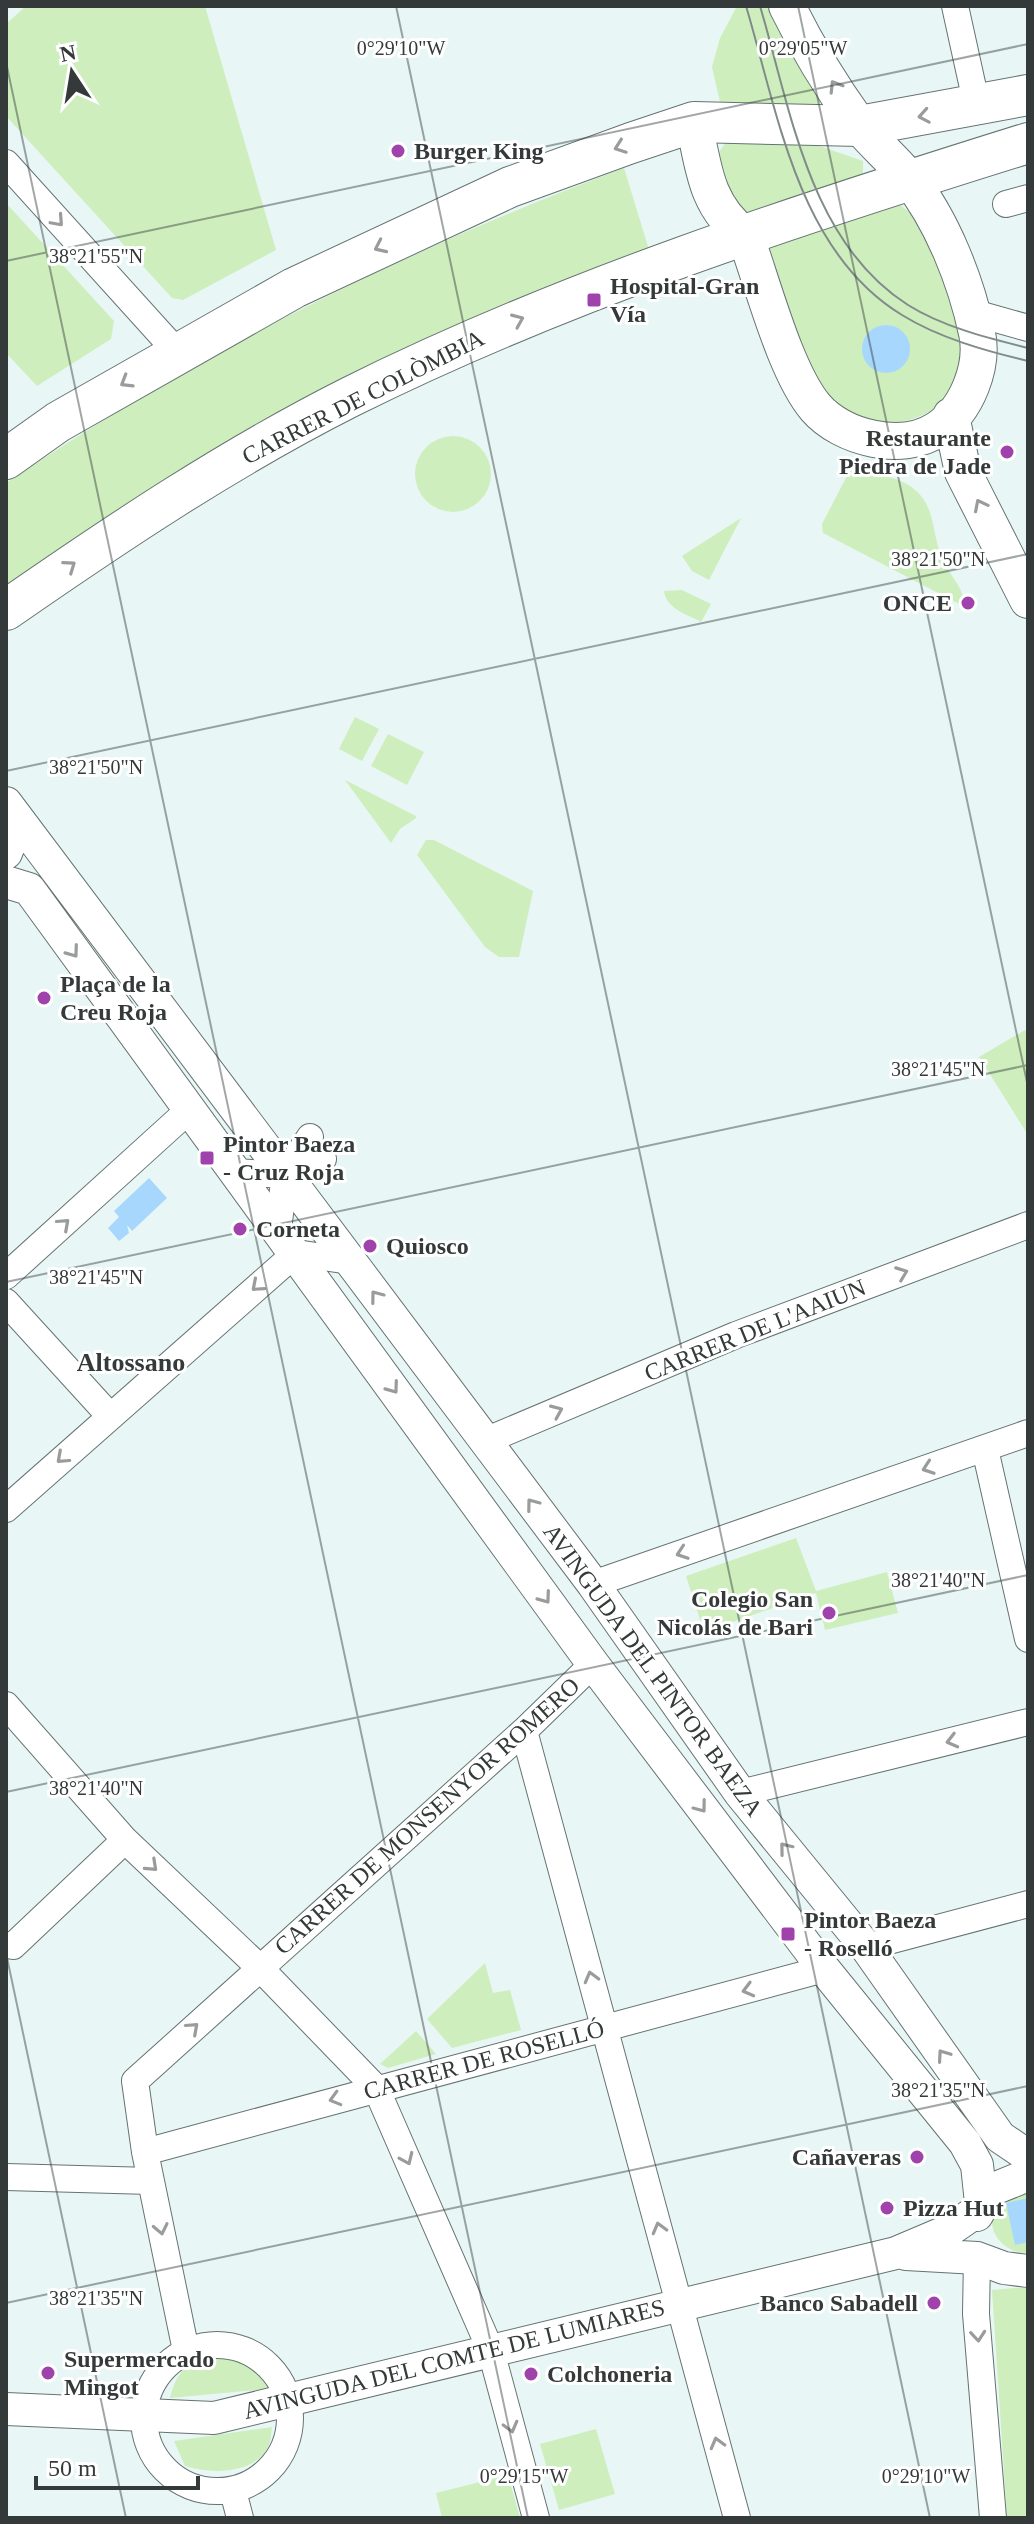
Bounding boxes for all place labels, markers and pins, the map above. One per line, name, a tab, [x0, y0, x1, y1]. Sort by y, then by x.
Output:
place label: Burger King	[414, 138, 544, 164]
marker: Burger King	[389, 142, 407, 160]
place label: Hospital-Gran Vía	[610, 273, 759, 327]
marker: Hospital-Gran Vía	[585, 291, 603, 309]
place label: Restaurante Piedra de Jade	[839, 425, 991, 479]
marker: Restaurante Piedra de Jade	[998, 443, 1016, 461]
place label: ONCE	[883, 590, 952, 616]
marker: ONCE	[959, 594, 977, 612]
place label: Plaça de la Creu Roja	[60, 971, 171, 1025]
marker: Plaça de la Creu Roja	[35, 989, 53, 1007]
place label: Pintor Baeza - Cruz Roja	[223, 1131, 355, 1185]
marker: Pintor Baeza - Cruz Roja	[198, 1149, 216, 1167]
place label: Corneta	[256, 1216, 340, 1242]
marker: Corneta	[231, 1220, 249, 1238]
place label: Quiosco	[386, 1233, 469, 1259]
marker: Quiosco	[361, 1237, 379, 1255]
place label: Colegio San Nicolás de Bari	[657, 1586, 813, 1640]
marker: Colegio San Nicolás de Bari	[820, 1604, 838, 1622]
place label: Pintor Baeza - Roselló	[804, 1907, 936, 1961]
marker: Pintor Baeza - Roselló	[779, 1925, 797, 1943]
place label: Cañaveras	[792, 2144, 901, 2170]
marker: Cañaveras	[908, 2148, 926, 2166]
place label: Pizza Hut	[903, 2195, 1004, 2221]
marker: Pizza Hut	[878, 2199, 896, 2217]
place label: Banco Sabadell	[760, 2290, 918, 2316]
marker: Banco Sabadell	[925, 2294, 943, 2312]
place label: Supermercado Mingot	[64, 2346, 214, 2400]
place label: Colchoneria	[547, 2361, 672, 2387]
marker: Supermercado Mingot	[39, 2364, 57, 2382]
marker: Colchoneria	[522, 2365, 540, 2383]

